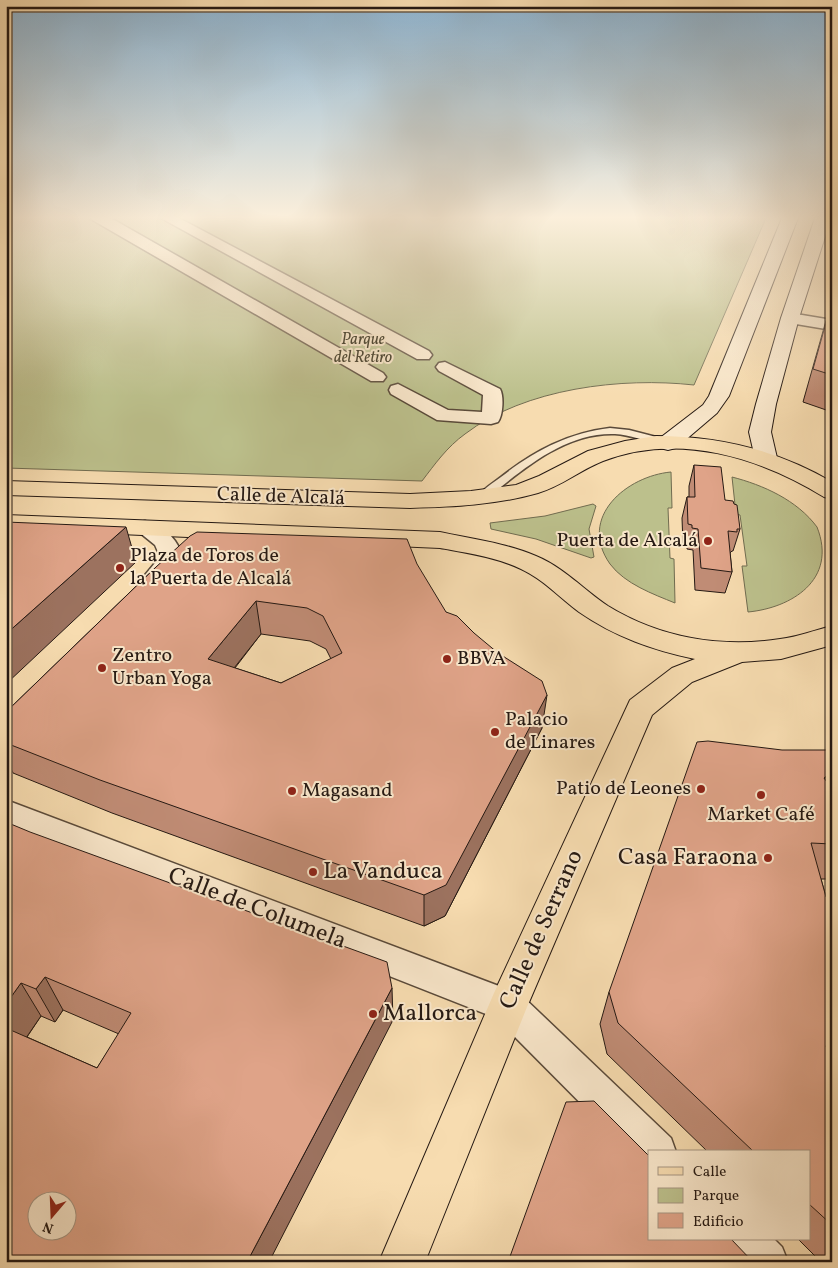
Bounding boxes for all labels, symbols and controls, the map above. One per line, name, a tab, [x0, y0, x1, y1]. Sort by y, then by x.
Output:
park label: Parque del Retiro	[334, 329, 393, 369]
street label: Calle de Alcalá	[216, 481, 346, 513]
place label: Puerta de Alcalá	[557, 527, 698, 555]
marker: Puerta de Alcalá	[702, 535, 714, 547]
place label: Plaza de Toros de la Puerta de Alcalá	[130, 542, 291, 593]
marker: Plaza de Toros de la Puerta de Alcalá	[114, 562, 126, 574]
place label: Zentro Urban Yoga	[112, 642, 212, 693]
place label: BBVA	[457, 645, 506, 673]
marker: BBVA	[441, 653, 453, 665]
marker: Zentro Urban Yoga	[96, 662, 108, 674]
place label: Palacio de Linares	[505, 706, 595, 757]
marker: Palacio de Linares	[489, 726, 501, 738]
place label: Patio de Leones	[556, 775, 691, 803]
place label: Magasand	[302, 777, 393, 805]
marker: Patio de Leones	[695, 783, 707, 795]
marker: Magasand	[286, 785, 298, 797]
marker: Market Café	[755, 789, 767, 801]
place label: Market Café	[707, 801, 815, 829]
place label: Casa Faraona	[618, 841, 758, 875]
street label: Calle de Serrano	[492, 845, 592, 1015]
marker: Casa Faraona	[762, 852, 774, 864]
place label: La Vanduca	[323, 855, 443, 889]
street label: Calle de Columela	[163, 859, 351, 959]
marker: La Vanduca	[307, 866, 319, 878]
place label: Mallorca	[383, 997, 477, 1031]
marker: Mallorca	[367, 1008, 379, 1020]
legend	[648, 1150, 810, 1240]
text: Calle	[693, 1162, 726, 1183]
text: Parque	[693, 1186, 739, 1207]
north arrow	[28, 1190, 78, 1240]
text: Edificio	[693, 1212, 744, 1233]
text: N	[40, 1216, 56, 1238]

